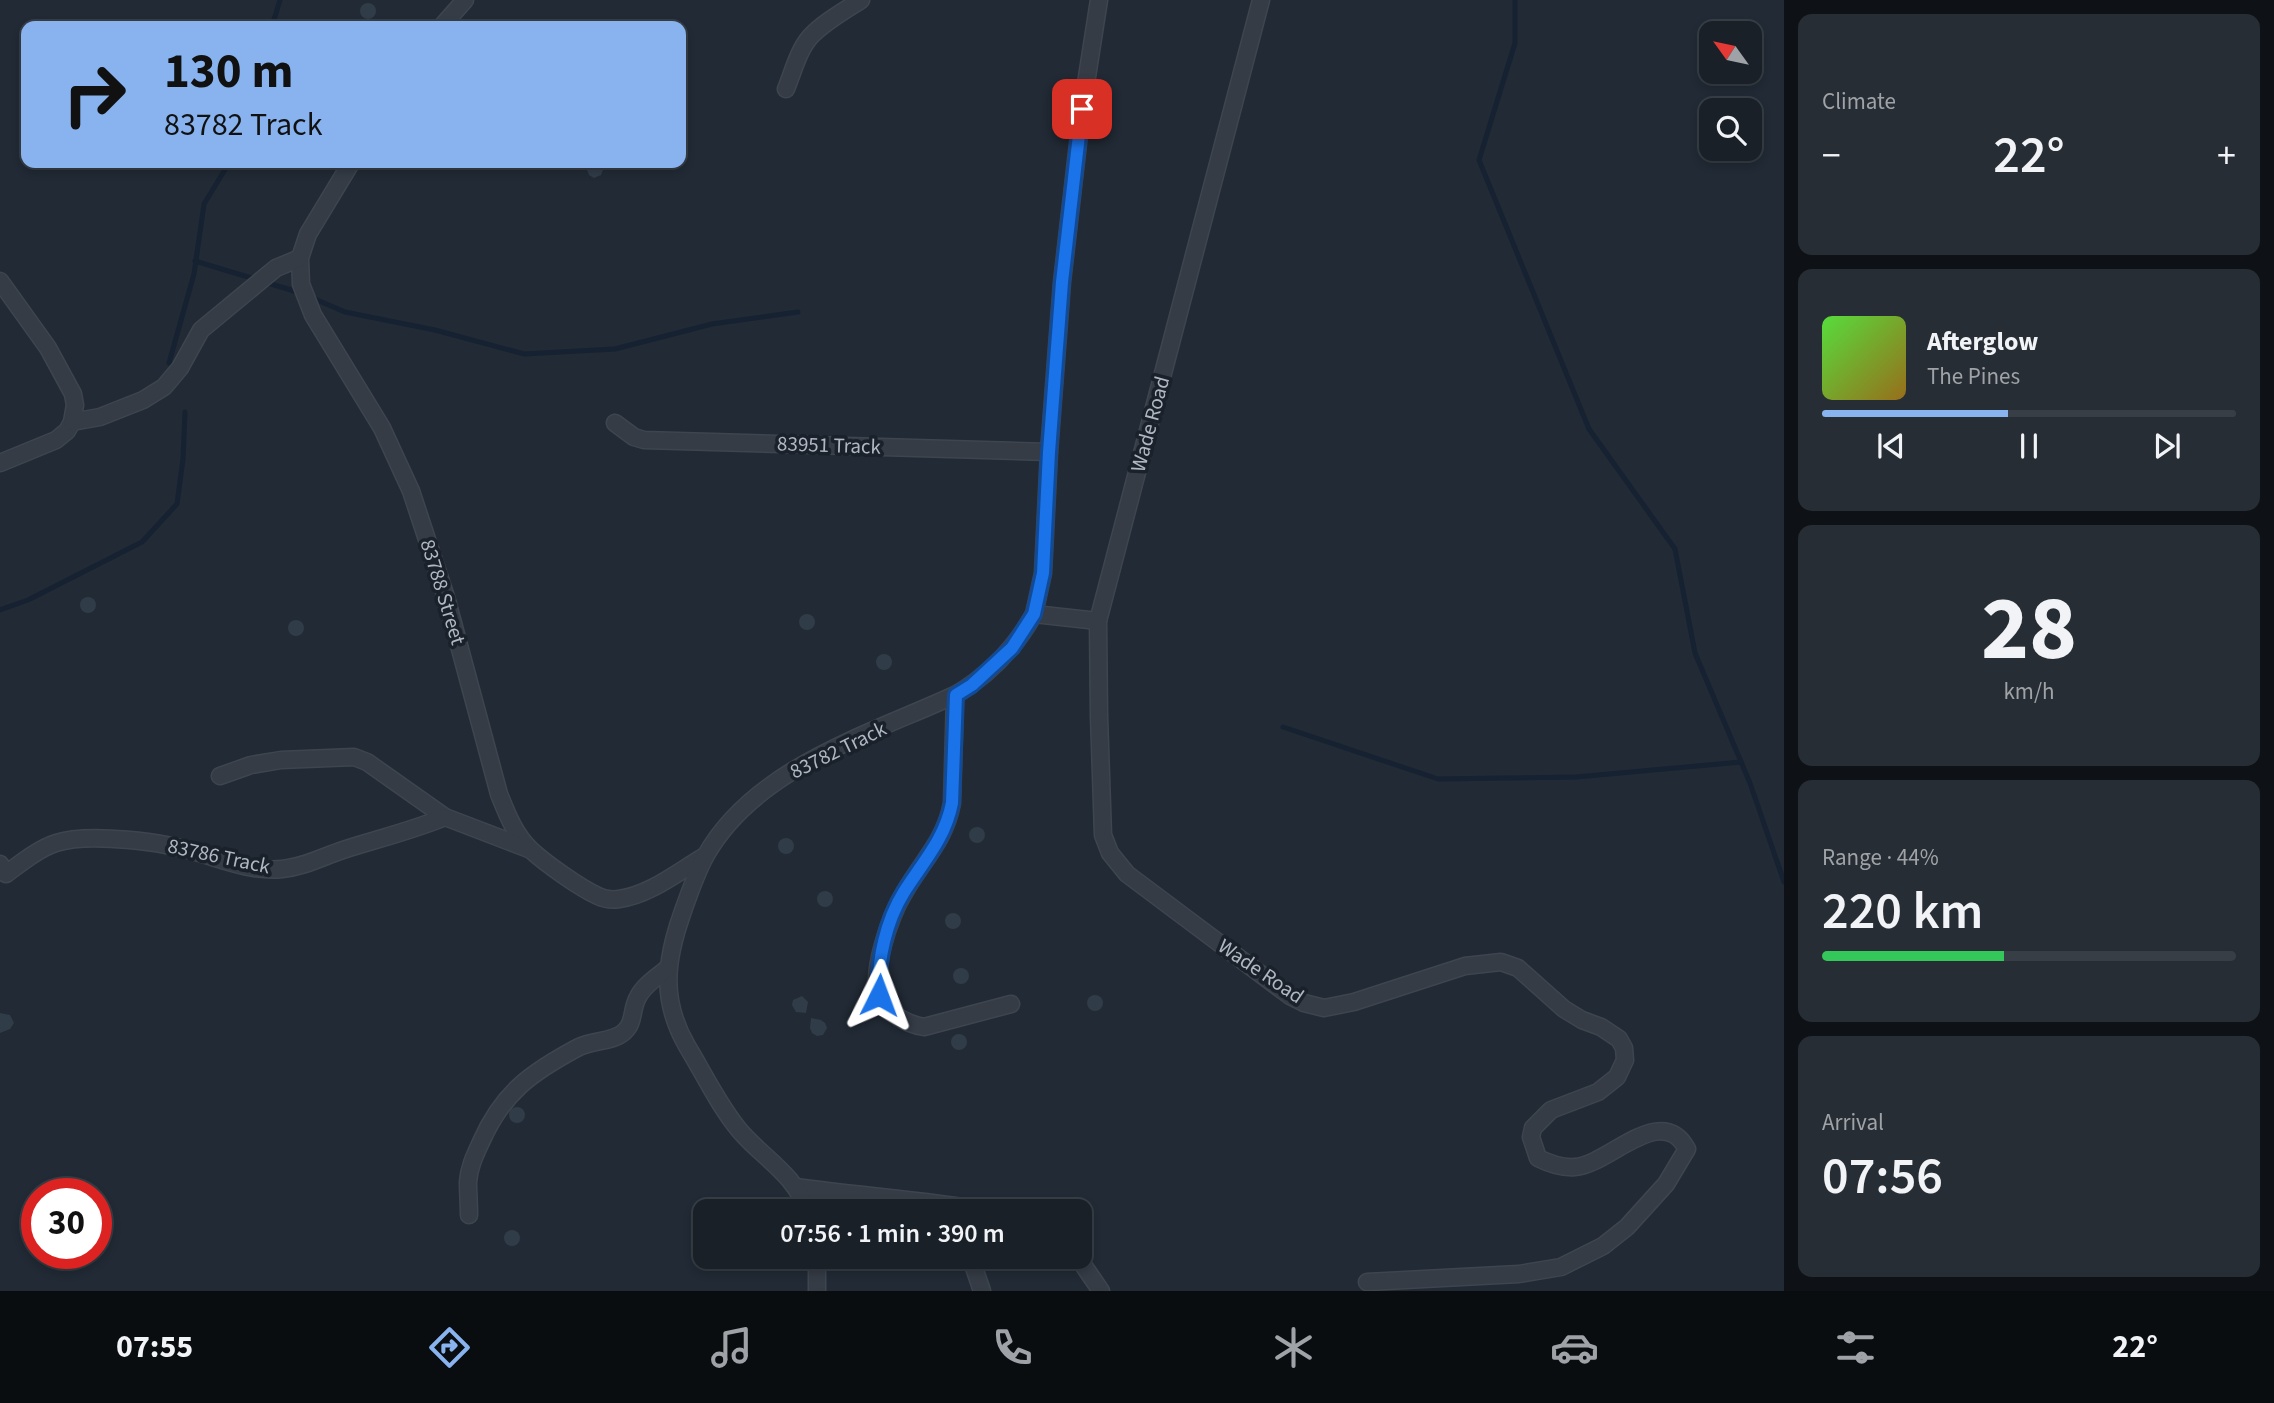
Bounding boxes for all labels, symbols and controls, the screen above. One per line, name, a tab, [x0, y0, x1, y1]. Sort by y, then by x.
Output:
north arrow	[1699, 21, 1762, 84]
map controls	[1699, 21, 1762, 161]
text: 130 m	[164, 37, 293, 107]
icon: right	[49, 49, 140, 140]
pin	[1052, 79, 1112, 139]
text: Climate	[1822, 85, 1896, 118]
icon: arrive	[1063, 90, 1101, 128]
button: search	[1699, 98, 1762, 161]
text: 83782 Track	[164, 102, 323, 148]
text: 22°	[1993, 119, 2065, 193]
text: −	[1822, 129, 1841, 183]
text: +	[2217, 129, 2236, 183]
text: Afterglow	[1927, 323, 2038, 360]
text: The Pines	[1927, 360, 2020, 393]
street label: Wade Road	[1123, 373, 1177, 475]
icon: previous	[1872, 427, 1910, 465]
icon: pause	[2010, 427, 2048, 465]
icon: next	[2148, 427, 2186, 465]
street label: 83951 Track	[777, 428, 882, 462]
street label: 83788 Street	[413, 535, 473, 649]
text: 28	[1981, 565, 2077, 694]
text: km/h	[2003, 675, 2055, 708]
street label: 83782 Track	[785, 713, 892, 786]
street label: 83786 Track	[165, 831, 274, 882]
text: Range · 44%	[1822, 841, 1939, 874]
text: 220 km	[1822, 875, 1983, 949]
street label: Wade Road	[1212, 931, 1310, 1011]
position arrow	[842, 958, 916, 1032]
text: Arrival	[1822, 1106, 1884, 1139]
text: 07:56	[1822, 1140, 1943, 1214]
speed limit sign: 30	[21, 1178, 112, 1269]
text: 07:56 · 1 min · 390 m	[780, 1215, 1005, 1252]
icon: directions	[425, 1323, 474, 1372]
icon: music	[707, 1323, 756, 1372]
icon: phone	[988, 1323, 1037, 1372]
icon: climate	[1269, 1323, 1318, 1372]
icon: car	[1550, 1323, 1599, 1372]
icon: filters	[1831, 1323, 1880, 1372]
text: 07:55	[116, 1324, 193, 1370]
text: 22°	[2112, 1324, 2158, 1370]

